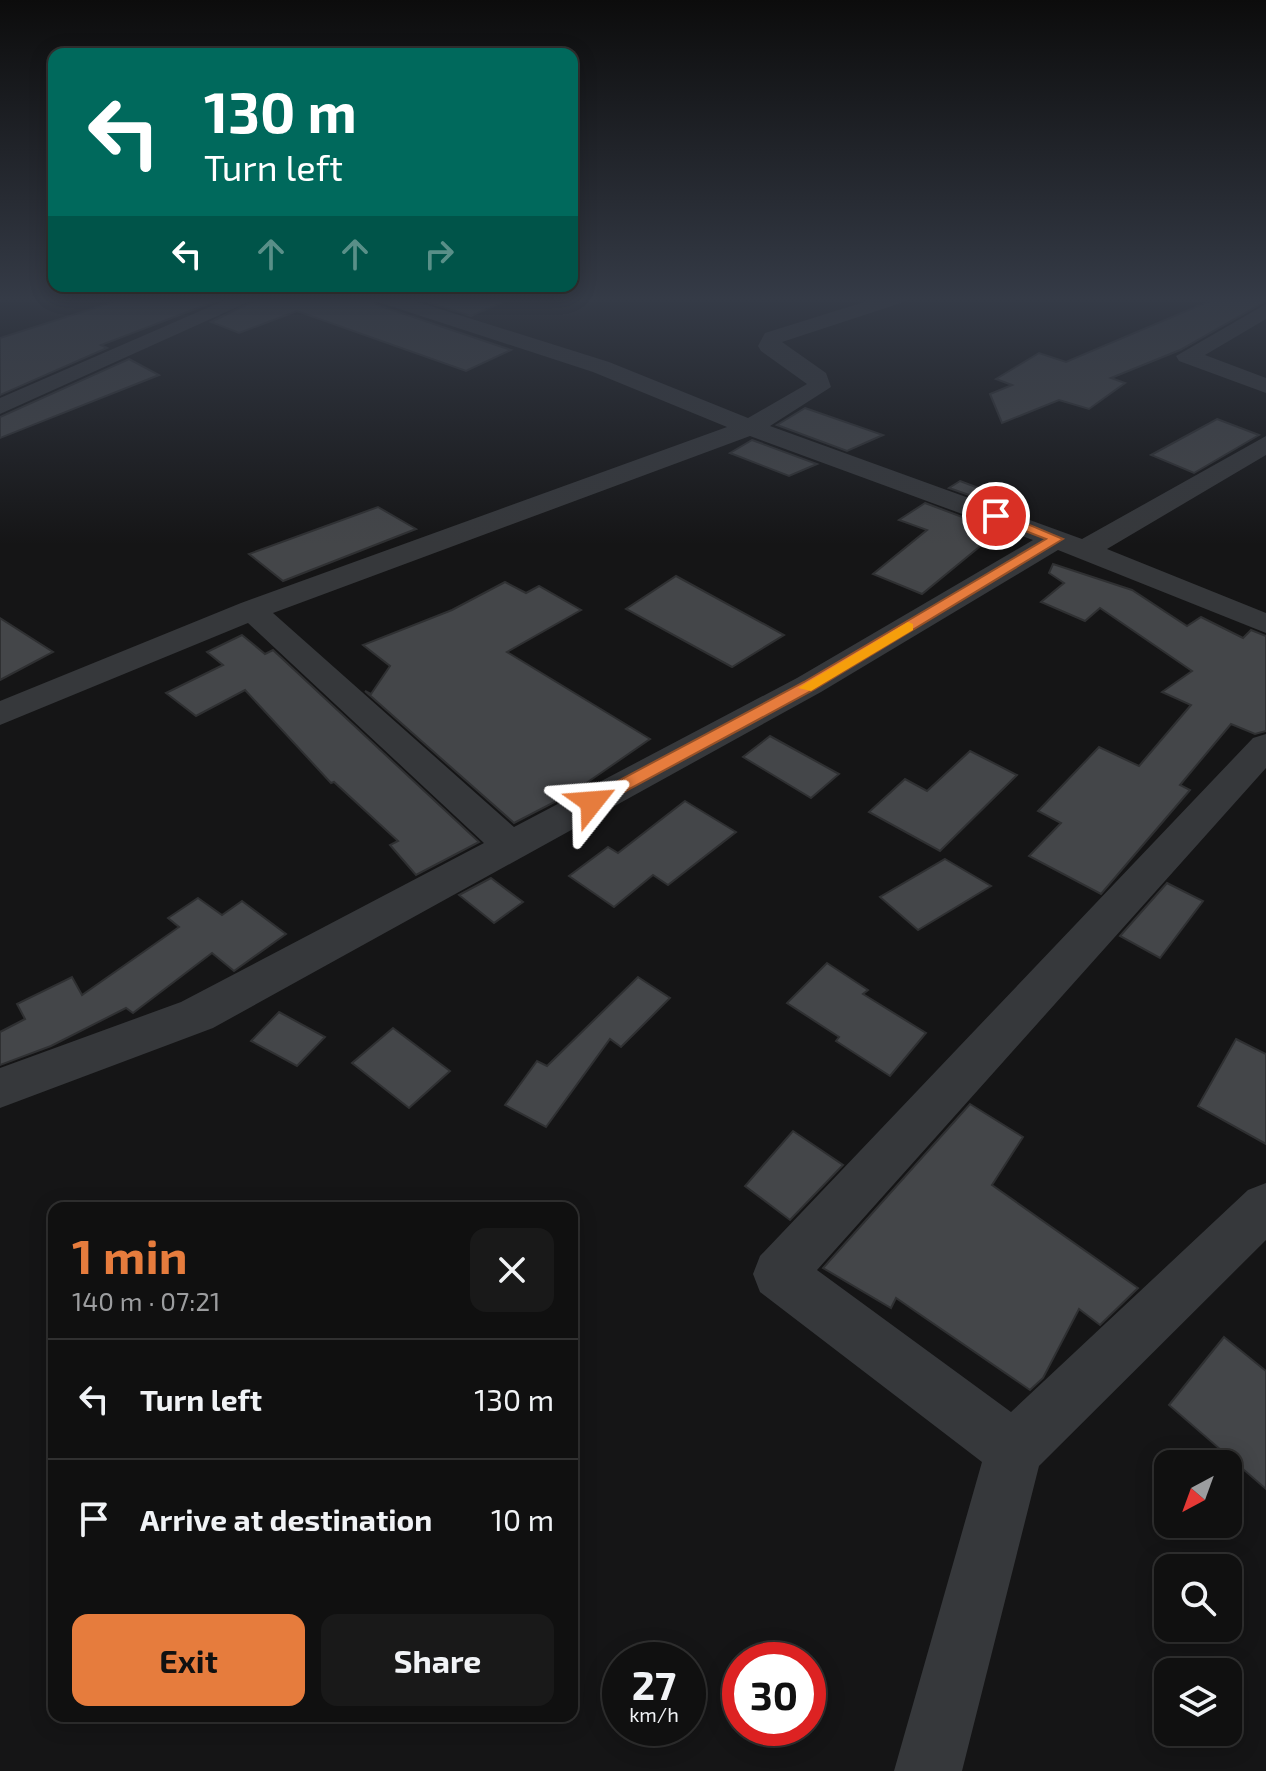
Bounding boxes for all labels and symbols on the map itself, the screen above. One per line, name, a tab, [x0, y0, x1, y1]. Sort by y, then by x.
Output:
pin	[962, 482, 1030, 550]
position arrow	[550, 760, 634, 844]
north arrow	[1154, 1450, 1242, 1538]
speed limit sign: 30	[722, 1642, 826, 1746]

